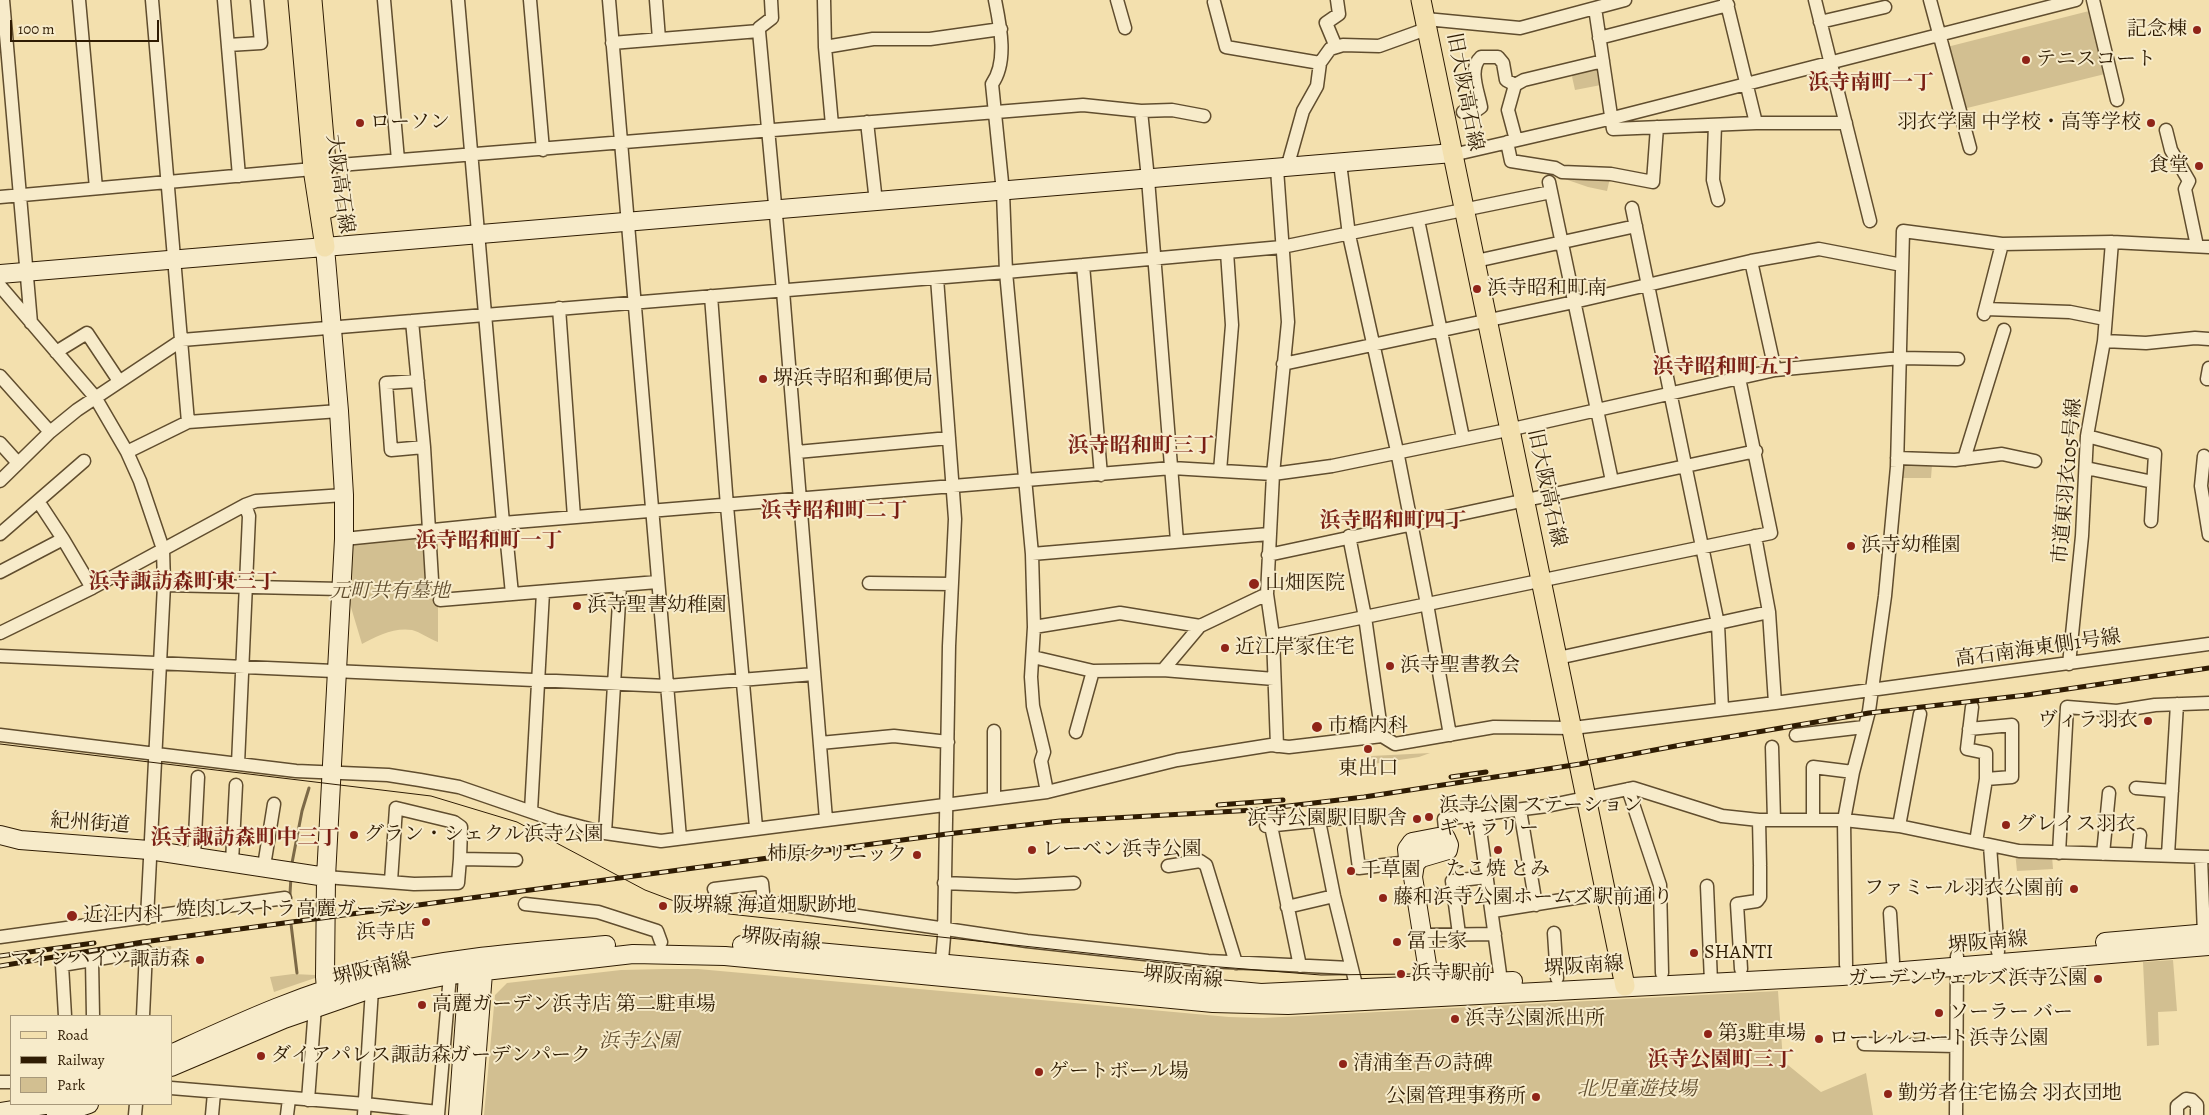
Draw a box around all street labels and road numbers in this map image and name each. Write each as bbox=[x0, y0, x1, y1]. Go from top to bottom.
street label: 旧大阪高石線 bbox=[1441, 31, 1487, 153]
street label: 大阪高石線 bbox=[320, 133, 358, 235]
street label: 市道東羽衣105号線 bbox=[2049, 397, 2087, 565]
street label: 旧大阪高石線 bbox=[1522, 427, 1570, 549]
street label: 高石南海東側1号線 bbox=[1954, 626, 2122, 672]
street label: 紀州街道 bbox=[49, 809, 131, 839]
street label: 堺阪南線 bbox=[740, 924, 822, 956]
street label: 堺阪南線 bbox=[1947, 928, 2029, 958]
street label: 堺阪南線 bbox=[330, 949, 414, 991]
street label: 堺阪南線 bbox=[1543, 952, 1625, 982]
street label: 堺阪南線 bbox=[1142, 963, 1224, 993]

